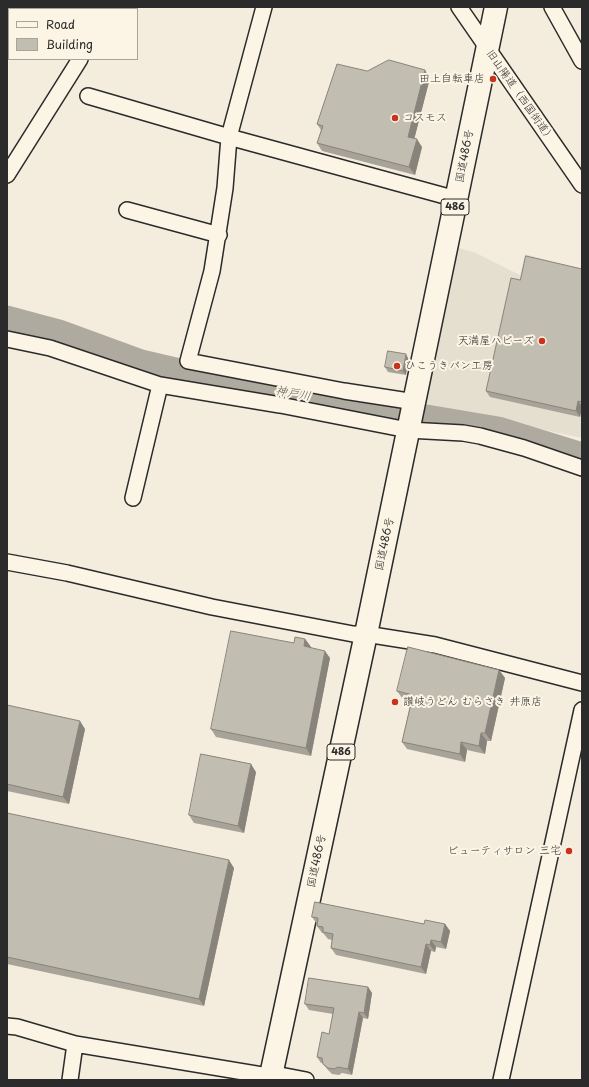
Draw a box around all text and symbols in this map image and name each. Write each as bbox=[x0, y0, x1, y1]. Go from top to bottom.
legend bbox=[8, 8, 138, 60]
text: Road bbox=[46, 15, 75, 33]
text: Building bbox=[46, 35, 93, 53]
street label: 旧山陽道（西国街道） bbox=[483, 47, 557, 145]
place label: 田上自転車店 bbox=[419, 72, 485, 86]
marker: 田上自転車店 bbox=[488, 74, 498, 84]
place label: コスモス bbox=[403, 111, 447, 125]
marker: コスモス bbox=[390, 113, 400, 123]
street label: 国道486号 bbox=[453, 128, 477, 184]
road number: 486 bbox=[441, 199, 469, 215]
place label: 天満屋ハピーズ bbox=[458, 334, 534, 348]
marker: 天満屋ハピーズ bbox=[537, 336, 547, 346]
place label: ひこうきパン工房 bbox=[405, 359, 493, 373]
marker: ひこうきパン工房 bbox=[392, 361, 402, 371]
water label: 神戸川 bbox=[274, 384, 312, 404]
street label: 国道486号 bbox=[373, 516, 397, 572]
place label: 讃岐うどん むらさき 井原店 bbox=[403, 695, 542, 709]
marker: 讃岐うどん むらさき 井原店 bbox=[390, 697, 400, 707]
road number: 486 bbox=[327, 744, 355, 760]
street label: 国道486号 bbox=[305, 833, 329, 889]
place label: ビューティサロン 三宅 bbox=[447, 844, 561, 858]
marker: ビューティサロン 三宅 bbox=[564, 846, 574, 856]

